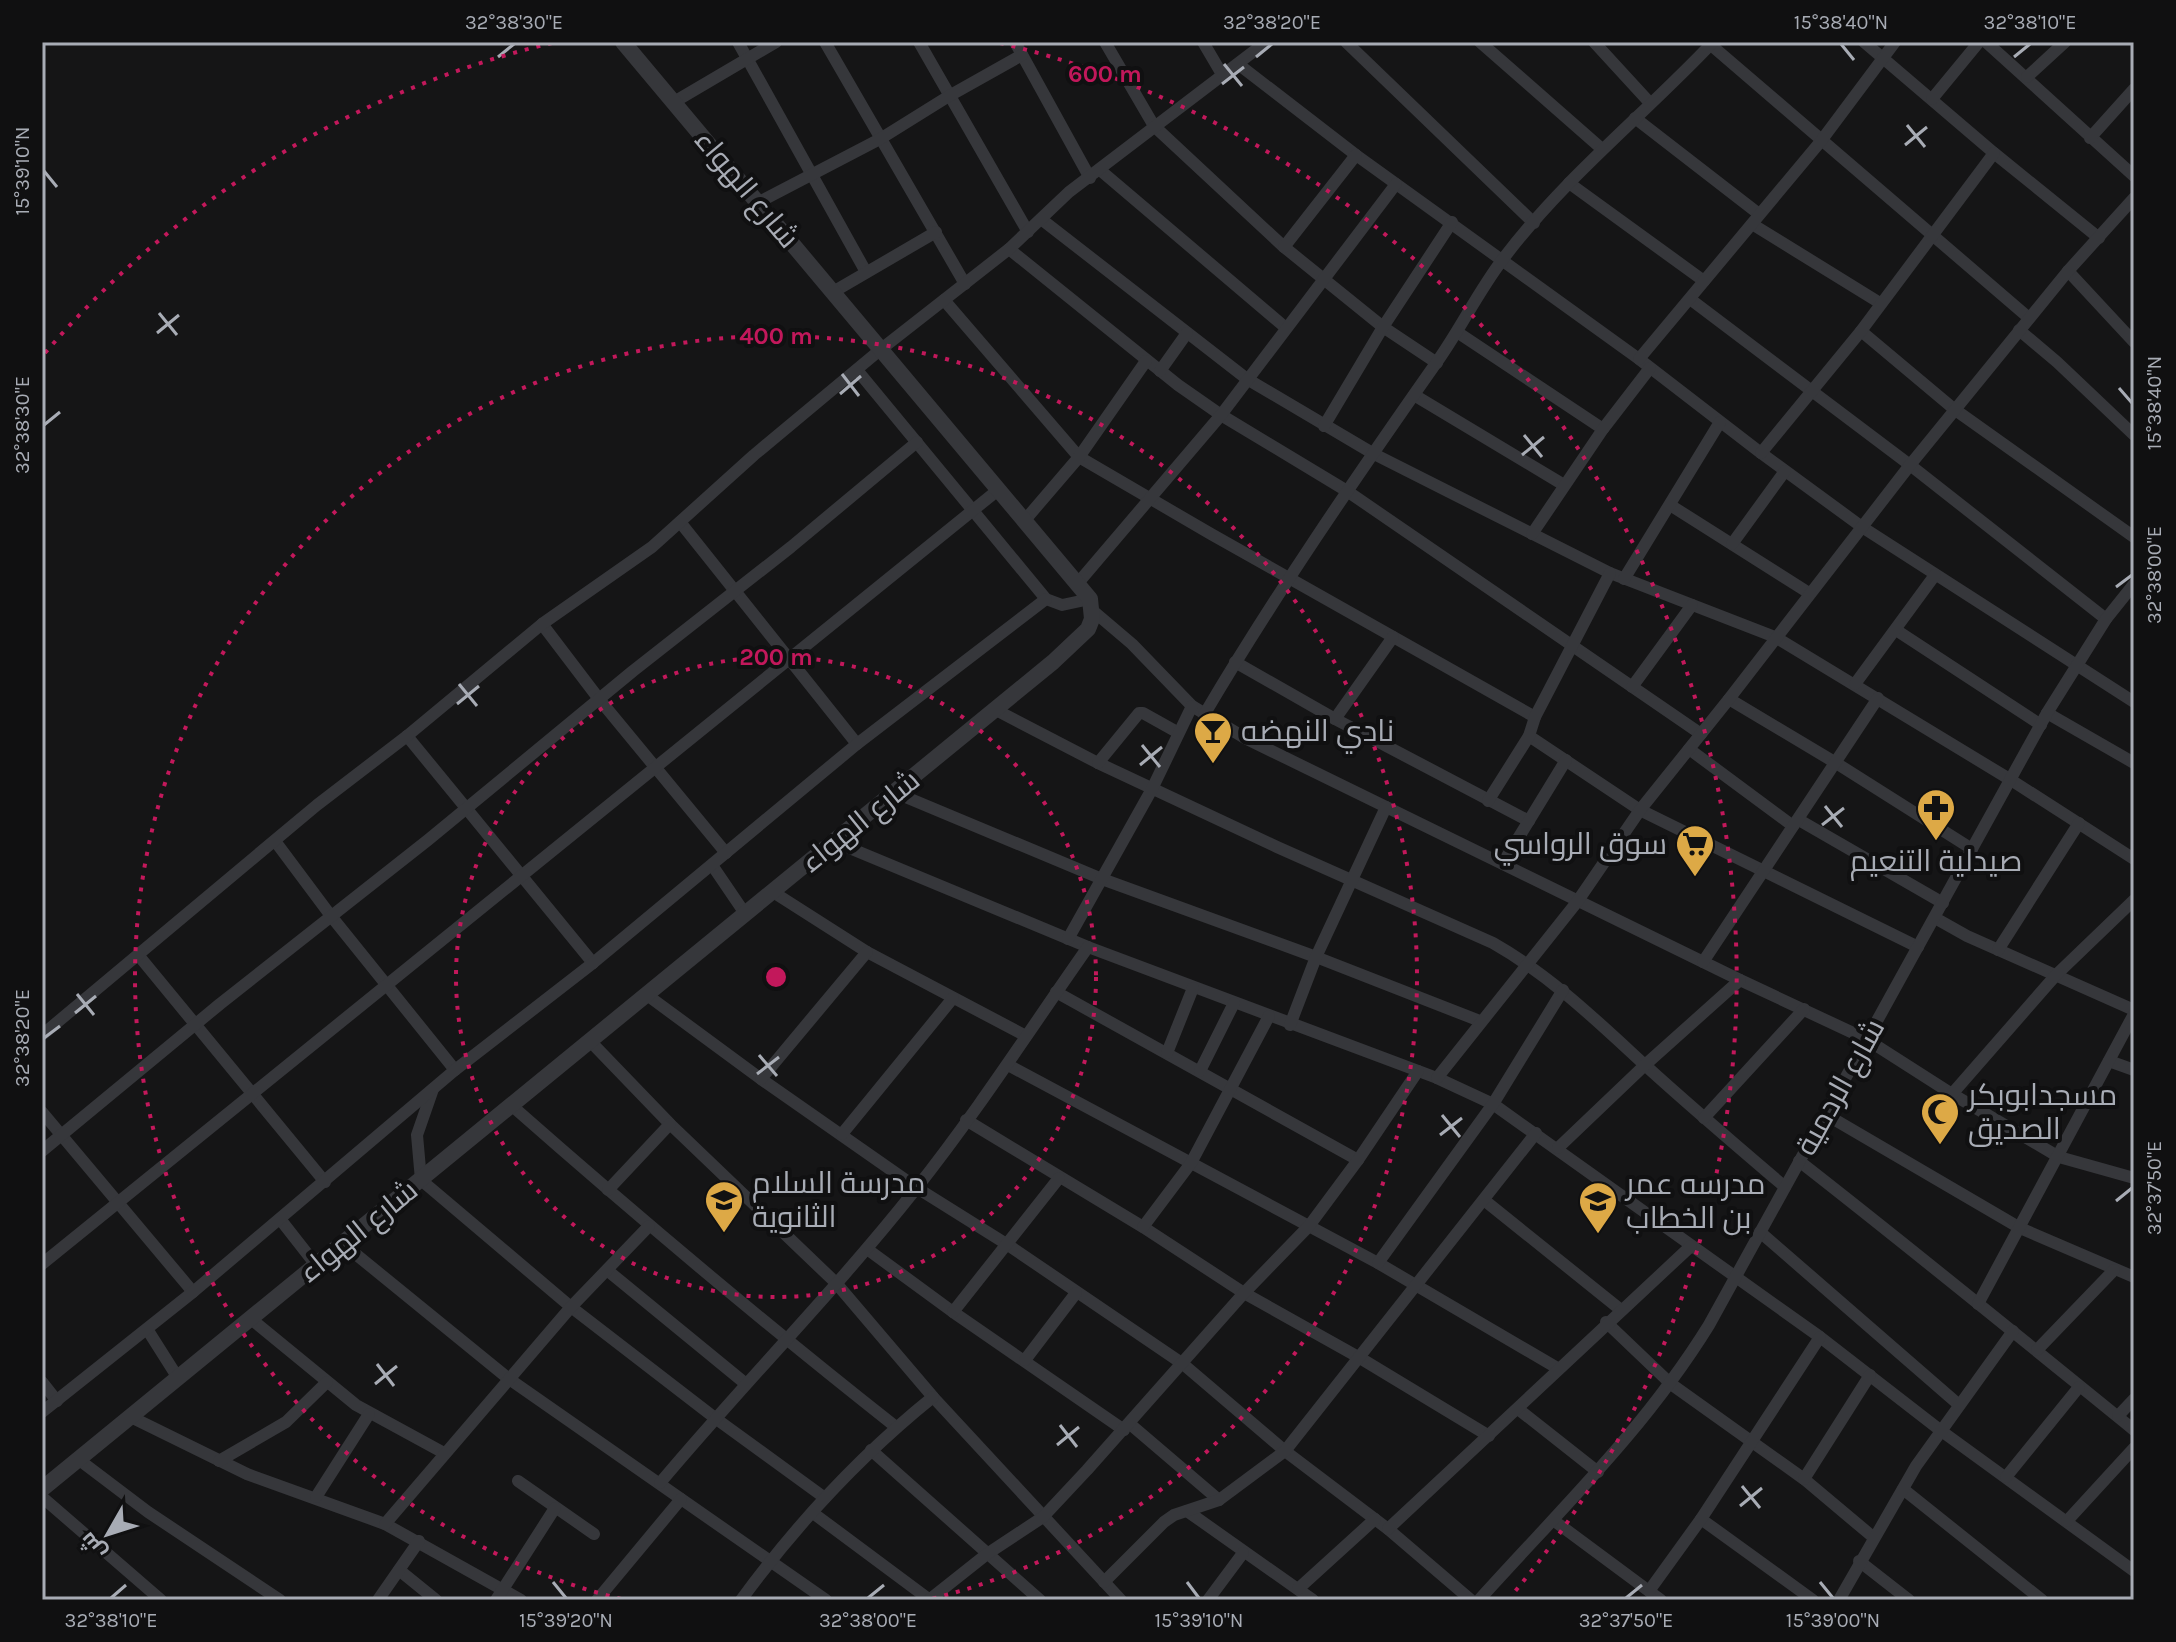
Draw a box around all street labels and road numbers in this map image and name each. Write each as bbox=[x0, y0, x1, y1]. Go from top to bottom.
street label: شارع الهواء bbox=[686, 123, 807, 257]
street label: شارع الهواء bbox=[793, 762, 928, 882]
street label: شارع الردمية bbox=[1788, 1012, 1894, 1162]
street label: شارع الهواء bbox=[291, 1172, 426, 1292]

